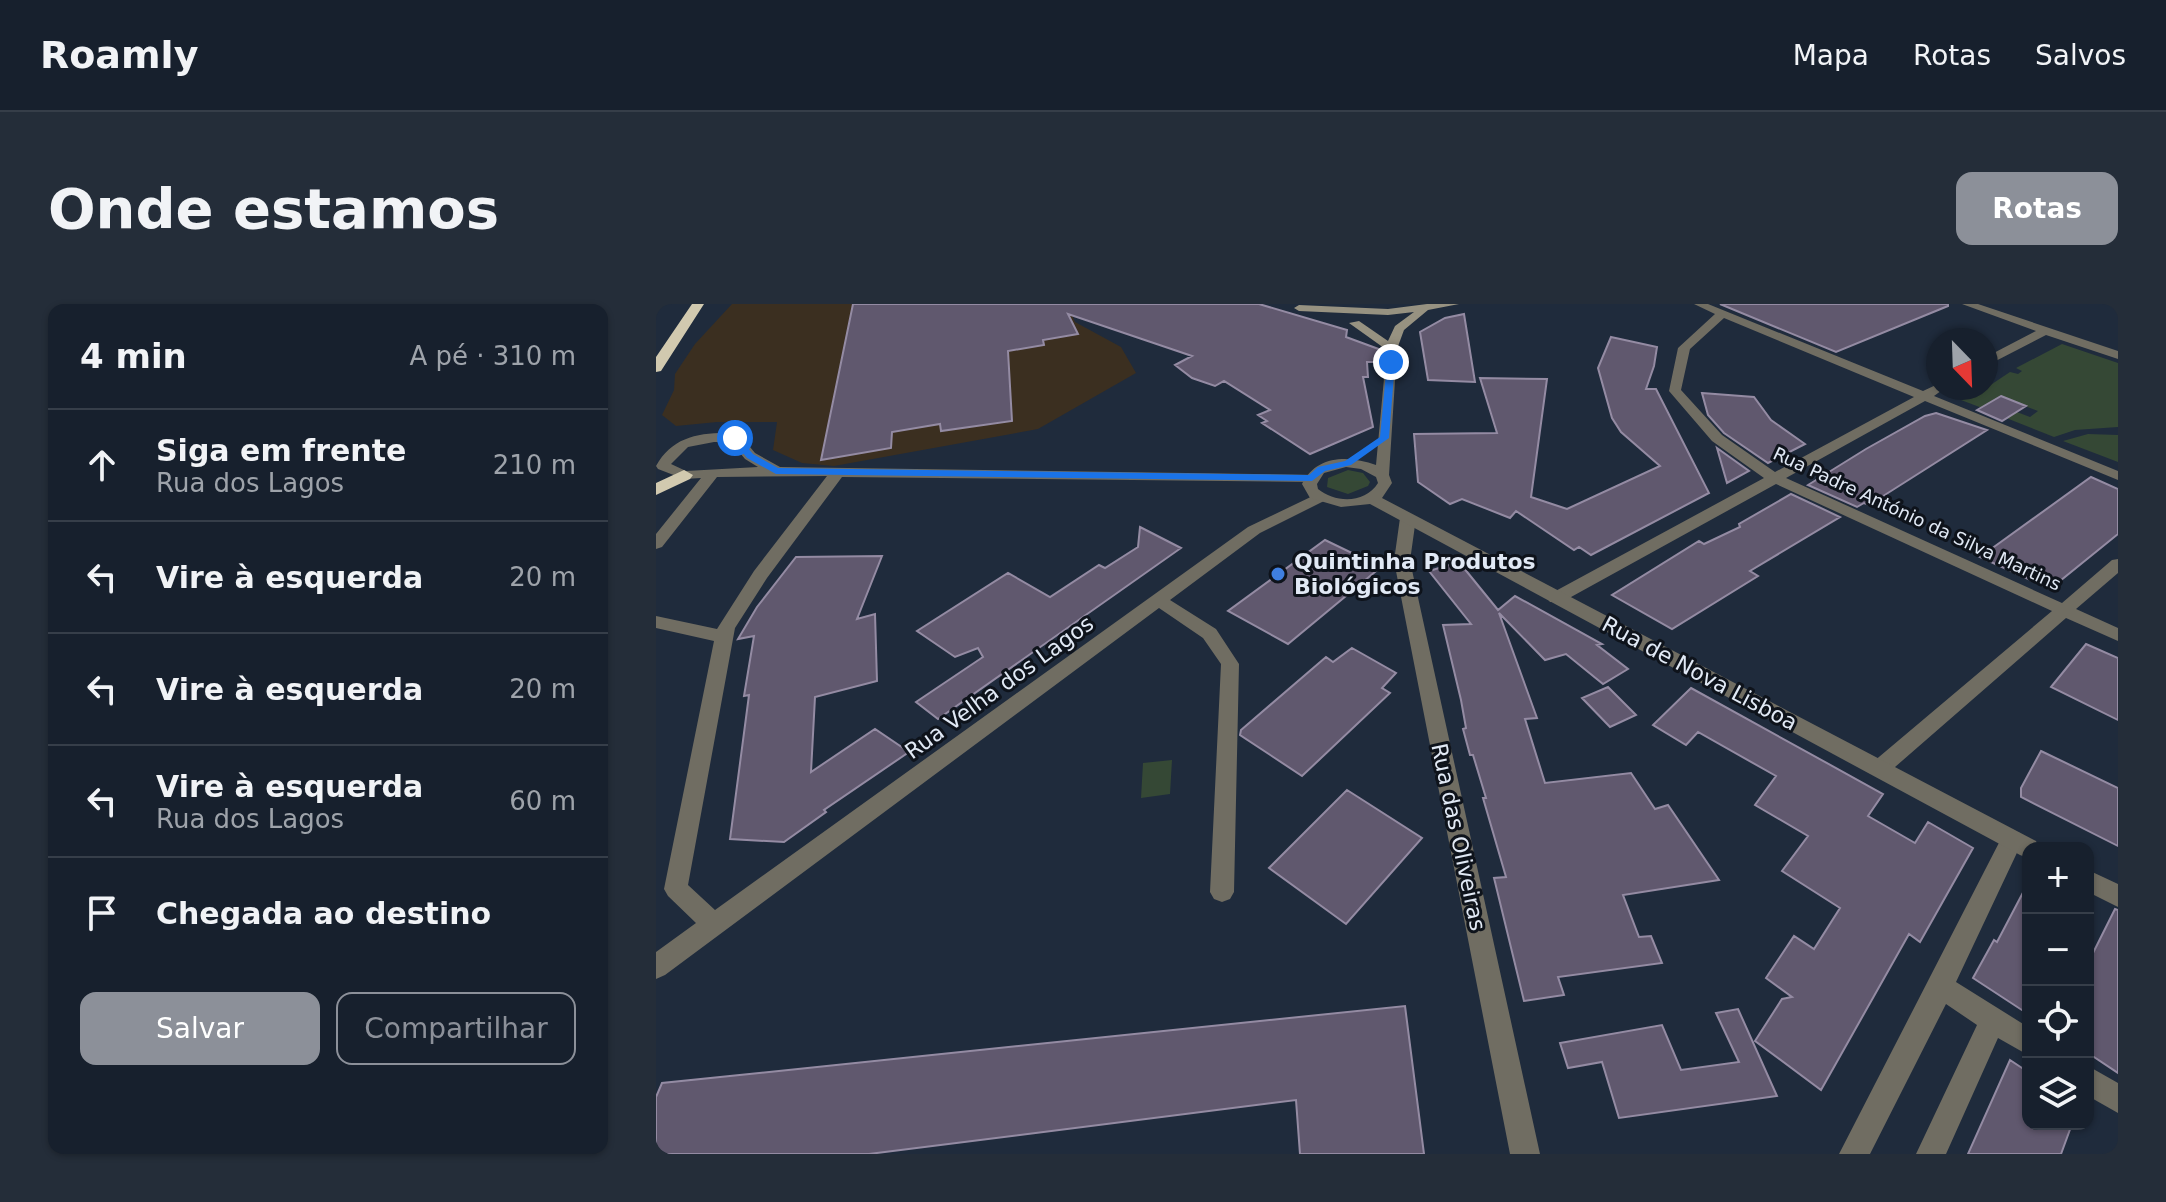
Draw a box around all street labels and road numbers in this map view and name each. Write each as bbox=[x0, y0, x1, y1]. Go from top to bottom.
street label: Rua Padre António da Silva Martins bbox=[1770, 442, 2064, 595]
street label: Rua Velha dos Lagos bbox=[900, 611, 1098, 764]
street label: Rua de Nova Lisboa bbox=[1598, 611, 1802, 736]
street label: Rua das Oliveiras bbox=[1426, 741, 1491, 933]

